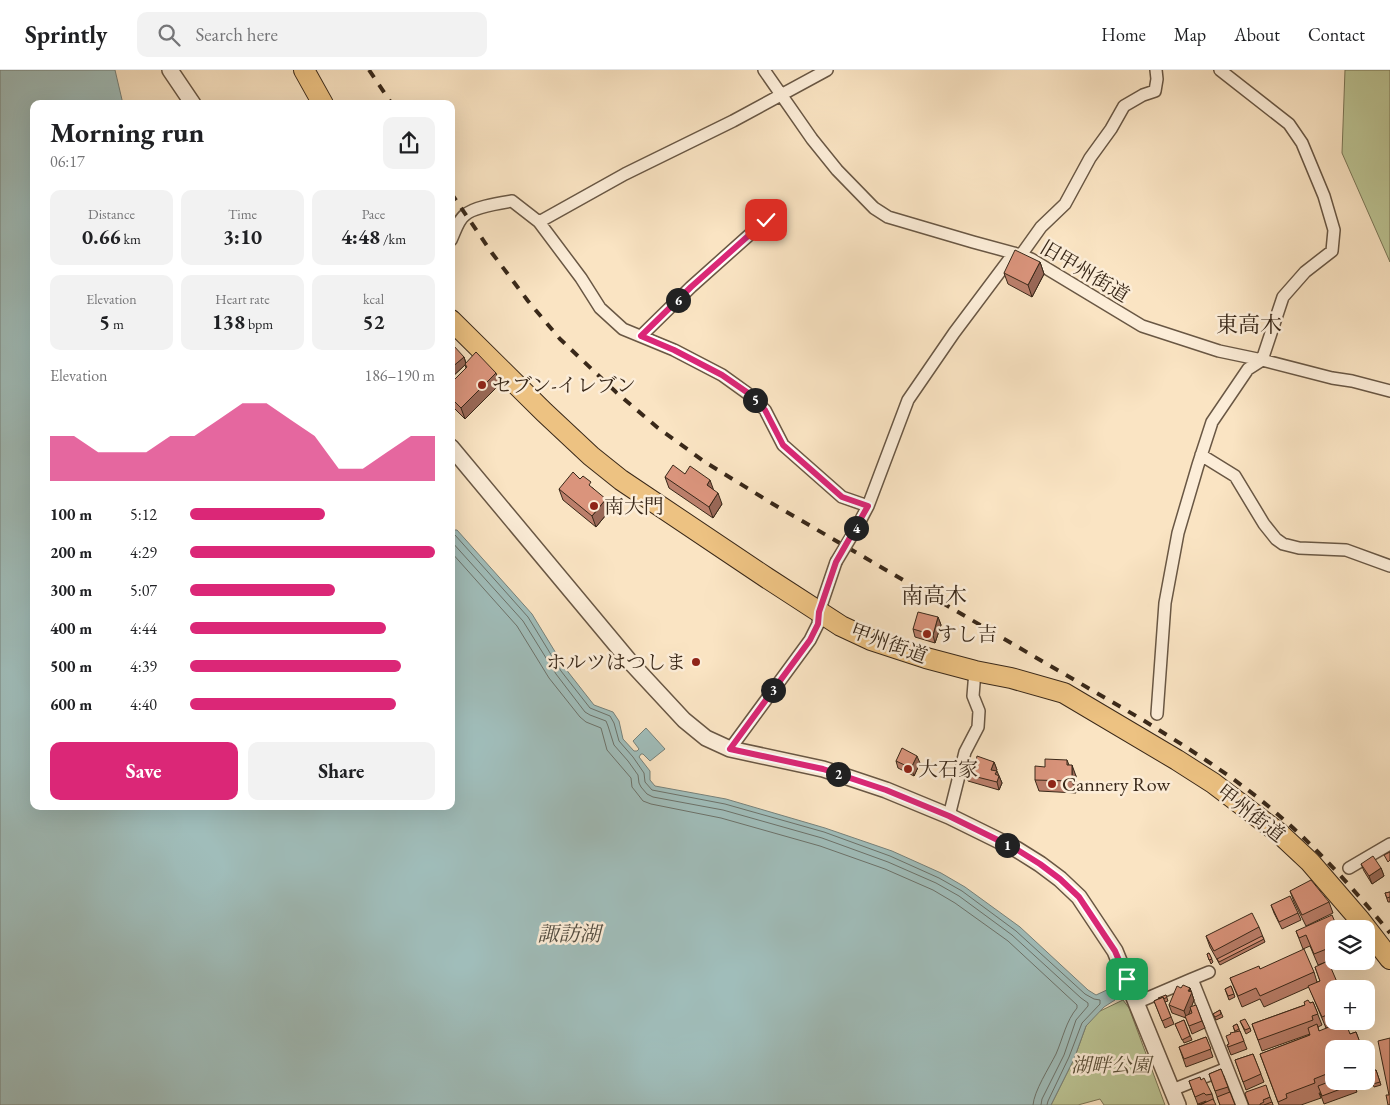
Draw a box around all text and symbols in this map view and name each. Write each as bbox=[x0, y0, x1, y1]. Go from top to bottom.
search box bbox=[137, 12, 487, 57]
text: Sprintly bbox=[25, 19, 107, 50]
icon: search bbox=[155, 21, 183, 49]
text: Search here bbox=[195, 22, 278, 47]
text: Home bbox=[1101, 23, 1146, 46]
text: Map bbox=[1174, 23, 1206, 46]
text: About bbox=[1234, 23, 1280, 46]
text: Contact bbox=[1308, 23, 1365, 46]
text: Morning run bbox=[50, 114, 204, 150]
button: share bbox=[383, 117, 435, 169]
text: 06:17 bbox=[50, 151, 85, 172]
pin bbox=[745, 199, 787, 241]
text: Distance bbox=[88, 205, 135, 223]
text: Time bbox=[228, 205, 257, 223]
text: Pace bbox=[362, 205, 385, 223]
icon: check bbox=[752, 206, 780, 234]
text: 0.66 bbox=[82, 223, 121, 250]
text: 3:10 bbox=[223, 223, 262, 250]
text: 4:48 bbox=[341, 223, 380, 250]
text: km bbox=[121, 230, 141, 248]
text: /km bbox=[380, 230, 406, 248]
street label: 旧甲州街道 bbox=[1035, 234, 1135, 308]
pin: 6 bbox=[666, 288, 690, 312]
text: Elevation bbox=[86, 290, 137, 308]
text: Heart rate bbox=[215, 290, 270, 308]
text: kcal bbox=[363, 290, 384, 308]
text: 6 bbox=[675, 291, 682, 309]
text: 5 bbox=[99, 308, 110, 335]
text: 138 bbox=[212, 308, 245, 335]
text: 52 bbox=[362, 308, 385, 335]
district label: 東高木 bbox=[1216, 310, 1282, 339]
text: m bbox=[110, 315, 124, 333]
text: bpm bbox=[245, 315, 273, 333]
text: Elevation bbox=[50, 365, 108, 386]
text: 186–190 m bbox=[364, 365, 435, 386]
place label: セブン-イレブン bbox=[492, 372, 636, 398]
marker: セブン-イレブン bbox=[476, 379, 488, 391]
pin: 5 bbox=[742, 388, 768, 412]
text: 5 bbox=[752, 391, 759, 409]
place label: 南大門 bbox=[604, 493, 664, 519]
marker: 南大門 bbox=[588, 500, 600, 512]
text: 100 m bbox=[50, 504, 92, 525]
text: 5:12 bbox=[130, 504, 157, 525]
pin: 4 bbox=[844, 516, 868, 540]
text: 4 bbox=[853, 519, 860, 537]
text: 200 m bbox=[50, 542, 92, 563]
text: 4:29 bbox=[130, 542, 157, 563]
text: 300 m bbox=[50, 580, 92, 601]
text: 5:07 bbox=[130, 580, 157, 601]
district label: 南高木 bbox=[901, 581, 967, 610]
street label: 甲州街道 bbox=[847, 617, 931, 669]
text: 400 m bbox=[50, 618, 92, 639]
text: 4:44 bbox=[130, 618, 157, 639]
place label: すし吉 bbox=[937, 621, 997, 647]
marker: すし吉 bbox=[921, 628, 933, 640]
place label: ホルツはつしま bbox=[546, 649, 686, 675]
text: 500 m bbox=[50, 656, 92, 677]
text: 4:39 bbox=[130, 656, 157, 677]
marker: ホルツはつしま bbox=[690, 656, 702, 668]
pin: 3 bbox=[760, 678, 786, 702]
text: 3 bbox=[770, 681, 777, 699]
text: 600 m bbox=[50, 694, 92, 715]
text: 4:40 bbox=[130, 694, 157, 715]
button: Save bbox=[50, 742, 238, 800]
button: Share bbox=[248, 742, 435, 800]
place label: 大石家 bbox=[918, 756, 978, 782]
pin: 2 bbox=[826, 762, 850, 786]
marker: 大石家 bbox=[902, 763, 914, 775]
text: 2 bbox=[835, 765, 842, 783]
place label: Cannery Row bbox=[1062, 771, 1170, 797]
marker: Cannery Row bbox=[1046, 778, 1058, 790]
street label: 甲州街道 bbox=[1211, 778, 1291, 848]
pin: 1 bbox=[994, 832, 1020, 858]
text: 1 bbox=[1004, 836, 1011, 854]
water label: 諏訪湖 bbox=[538, 920, 604, 947]
map controls bbox=[1325, 920, 1375, 1090]
button: layers bbox=[1325, 920, 1375, 970]
pin bbox=[1106, 958, 1148, 1000]
icon: arrive bbox=[1113, 965, 1141, 993]
button: + bbox=[1325, 980, 1375, 1030]
button: − bbox=[1325, 1040, 1375, 1090]
park label: 湖畔公園 bbox=[1071, 1052, 1154, 1078]

